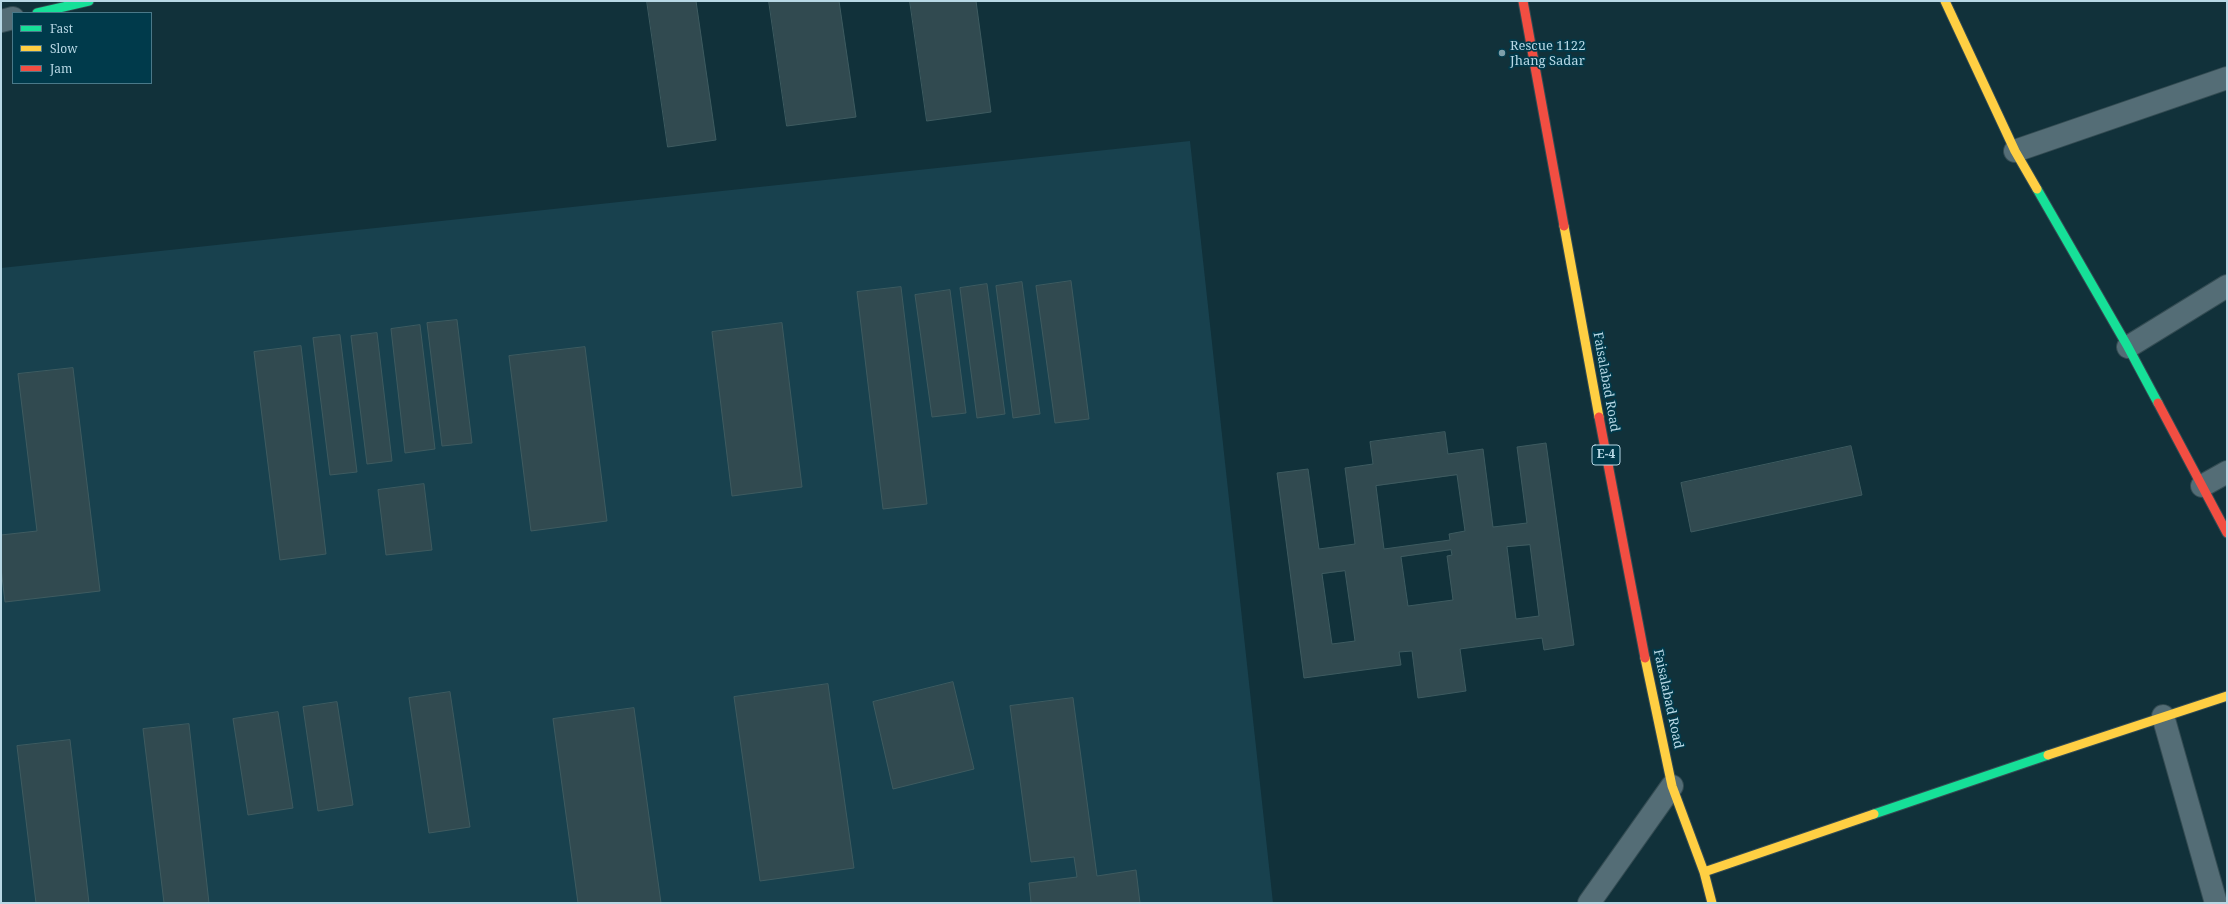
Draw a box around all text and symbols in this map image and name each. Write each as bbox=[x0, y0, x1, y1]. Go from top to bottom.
legend bbox=[12, 12, 152, 84]
text: Fast bbox=[50, 20, 73, 37]
place label: Rescue 1122 Jhang Sadar bbox=[1510, 38, 1585, 69]
text: Slow bbox=[50, 40, 78, 57]
marker: Rescue 1122 Jhang Sadar bbox=[1497, 48, 1507, 58]
text: Jam bbox=[50, 60, 72, 77]
street label: Faisalabad Road bbox=[1590, 331, 1622, 433]
road number: E-4 bbox=[1592, 445, 1620, 465]
street label: Faisalabad Road bbox=[1650, 648, 1686, 750]

